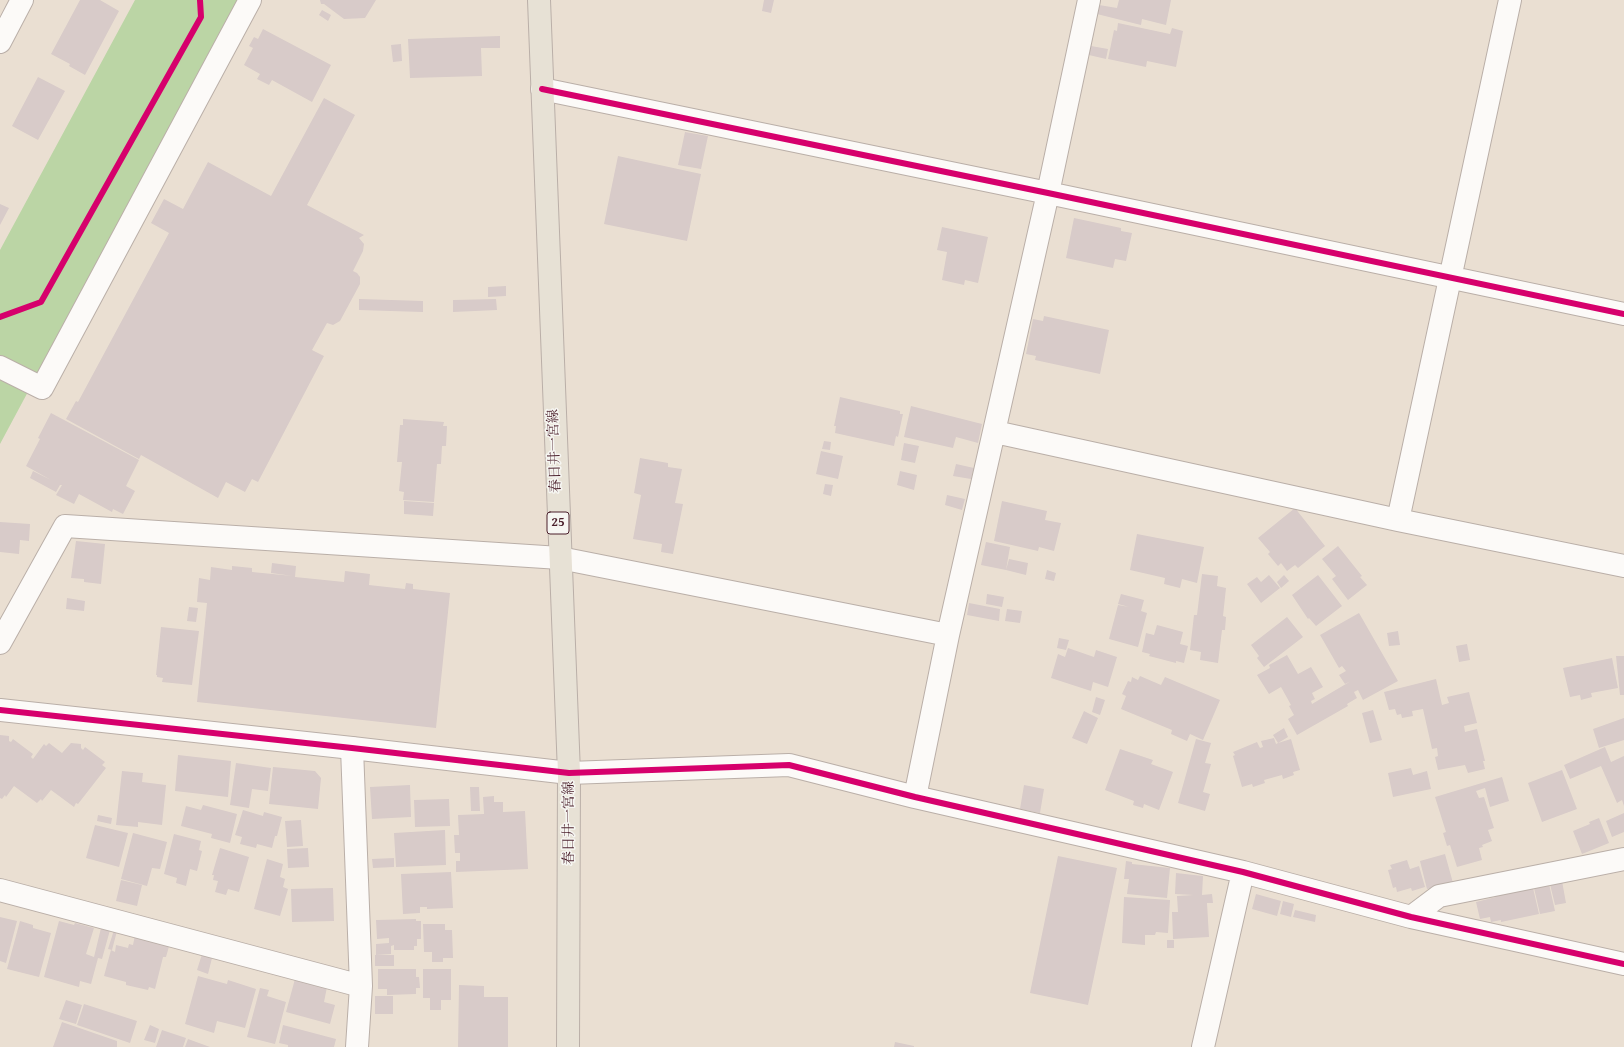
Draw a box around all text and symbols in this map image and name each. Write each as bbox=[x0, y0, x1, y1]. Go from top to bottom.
street label: 春日井一宮線 bbox=[545, 409, 565, 493]
road number: 25 bbox=[547, 512, 569, 534]
street label: 春日井一宮線 bbox=[561, 781, 577, 865]

